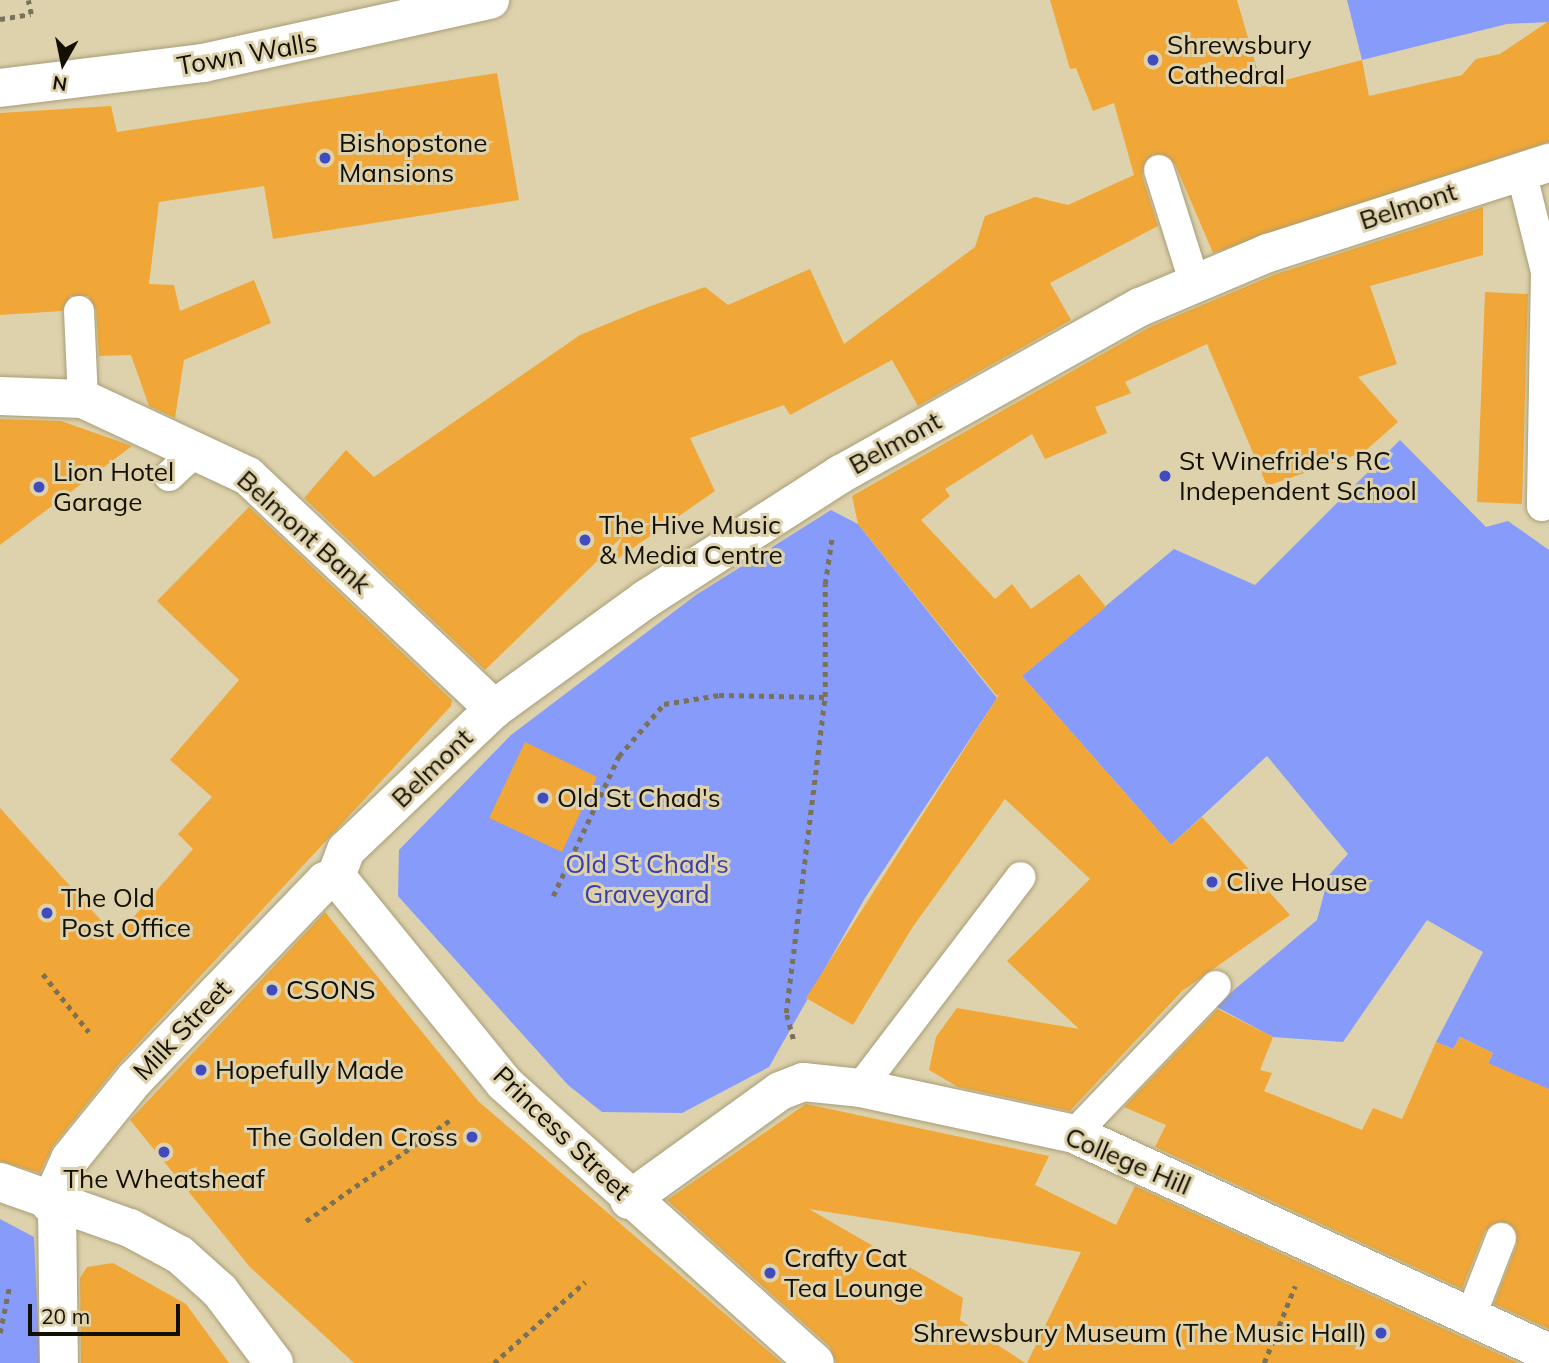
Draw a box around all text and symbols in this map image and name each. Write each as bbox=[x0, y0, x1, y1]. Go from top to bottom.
street label: Town Walls bbox=[175, 26, 319, 82]
north arrow bbox=[28, 28, 98, 98]
place label: Shrewsbury Cathedral bbox=[1167, 29, 1312, 90]
marker: Shrewsbury Cathedral bbox=[1145, 52, 1161, 68]
text: N bbox=[51, 71, 69, 97]
place label: Bishopstone Mansions bbox=[339, 127, 487, 188]
marker: Bishopstone Mansions bbox=[317, 150, 333, 166]
street label: Belmont bbox=[1356, 176, 1460, 236]
street label: Belmont bbox=[844, 405, 946, 481]
place label: St Winefride's RC Independent School bbox=[1179, 445, 1417, 506]
place label: Lion Hotel Garage bbox=[53, 456, 174, 518]
street label: Belmont Bank bbox=[231, 464, 377, 600]
marker: St Winefride's RC Independent School bbox=[1157, 468, 1173, 484]
marker: Lion Hotel Garage bbox=[31, 479, 47, 495]
place label: The Hive Music & Media Centre bbox=[599, 509, 783, 570]
marker: The Hive Music & Media Centre bbox=[577, 532, 593, 548]
street label: Belmont bbox=[385, 722, 479, 814]
place label: Old St Chad's bbox=[557, 782, 721, 814]
marker: Old St Chad's bbox=[535, 790, 551, 806]
park label: Old St Chad's Graveyard bbox=[565, 848, 729, 910]
place label: Clive House bbox=[1226, 866, 1368, 898]
marker: Clive House bbox=[1204, 874, 1220, 890]
place label: The Old Post Office bbox=[61, 882, 191, 944]
marker: The Old Post Office bbox=[39, 905, 55, 921]
street label: Milk Street bbox=[127, 974, 237, 1086]
place label: CSONS bbox=[286, 974, 375, 1006]
marker: CSONS bbox=[264, 982, 280, 998]
place label: Hopefully Made bbox=[215, 1054, 404, 1086]
street label: Princess Street bbox=[487, 1060, 637, 1206]
marker: Hopefully Made bbox=[193, 1062, 209, 1078]
place label: The Golden Cross bbox=[247, 1121, 458, 1153]
street label: College Hill bbox=[1061, 1121, 1195, 1201]
marker: The Golden Cross bbox=[464, 1129, 480, 1145]
marker: The Wheatsheaf bbox=[156, 1144, 172, 1160]
place label: The Wheatsheaf bbox=[63, 1163, 265, 1195]
place label: Crafty Cat Tea Lounge bbox=[784, 1242, 923, 1304]
marker: Crafty Cat Tea Lounge bbox=[762, 1265, 778, 1281]
scale bar bbox=[32, 1290, 184, 1334]
text: 20 m bbox=[41, 1303, 90, 1329]
place label: Shrewsbury Museum (The Music Hall) bbox=[913, 1317, 1367, 1349]
marker: Shrewsbury Museum (The Music Hall) bbox=[1373, 1325, 1389, 1341]

